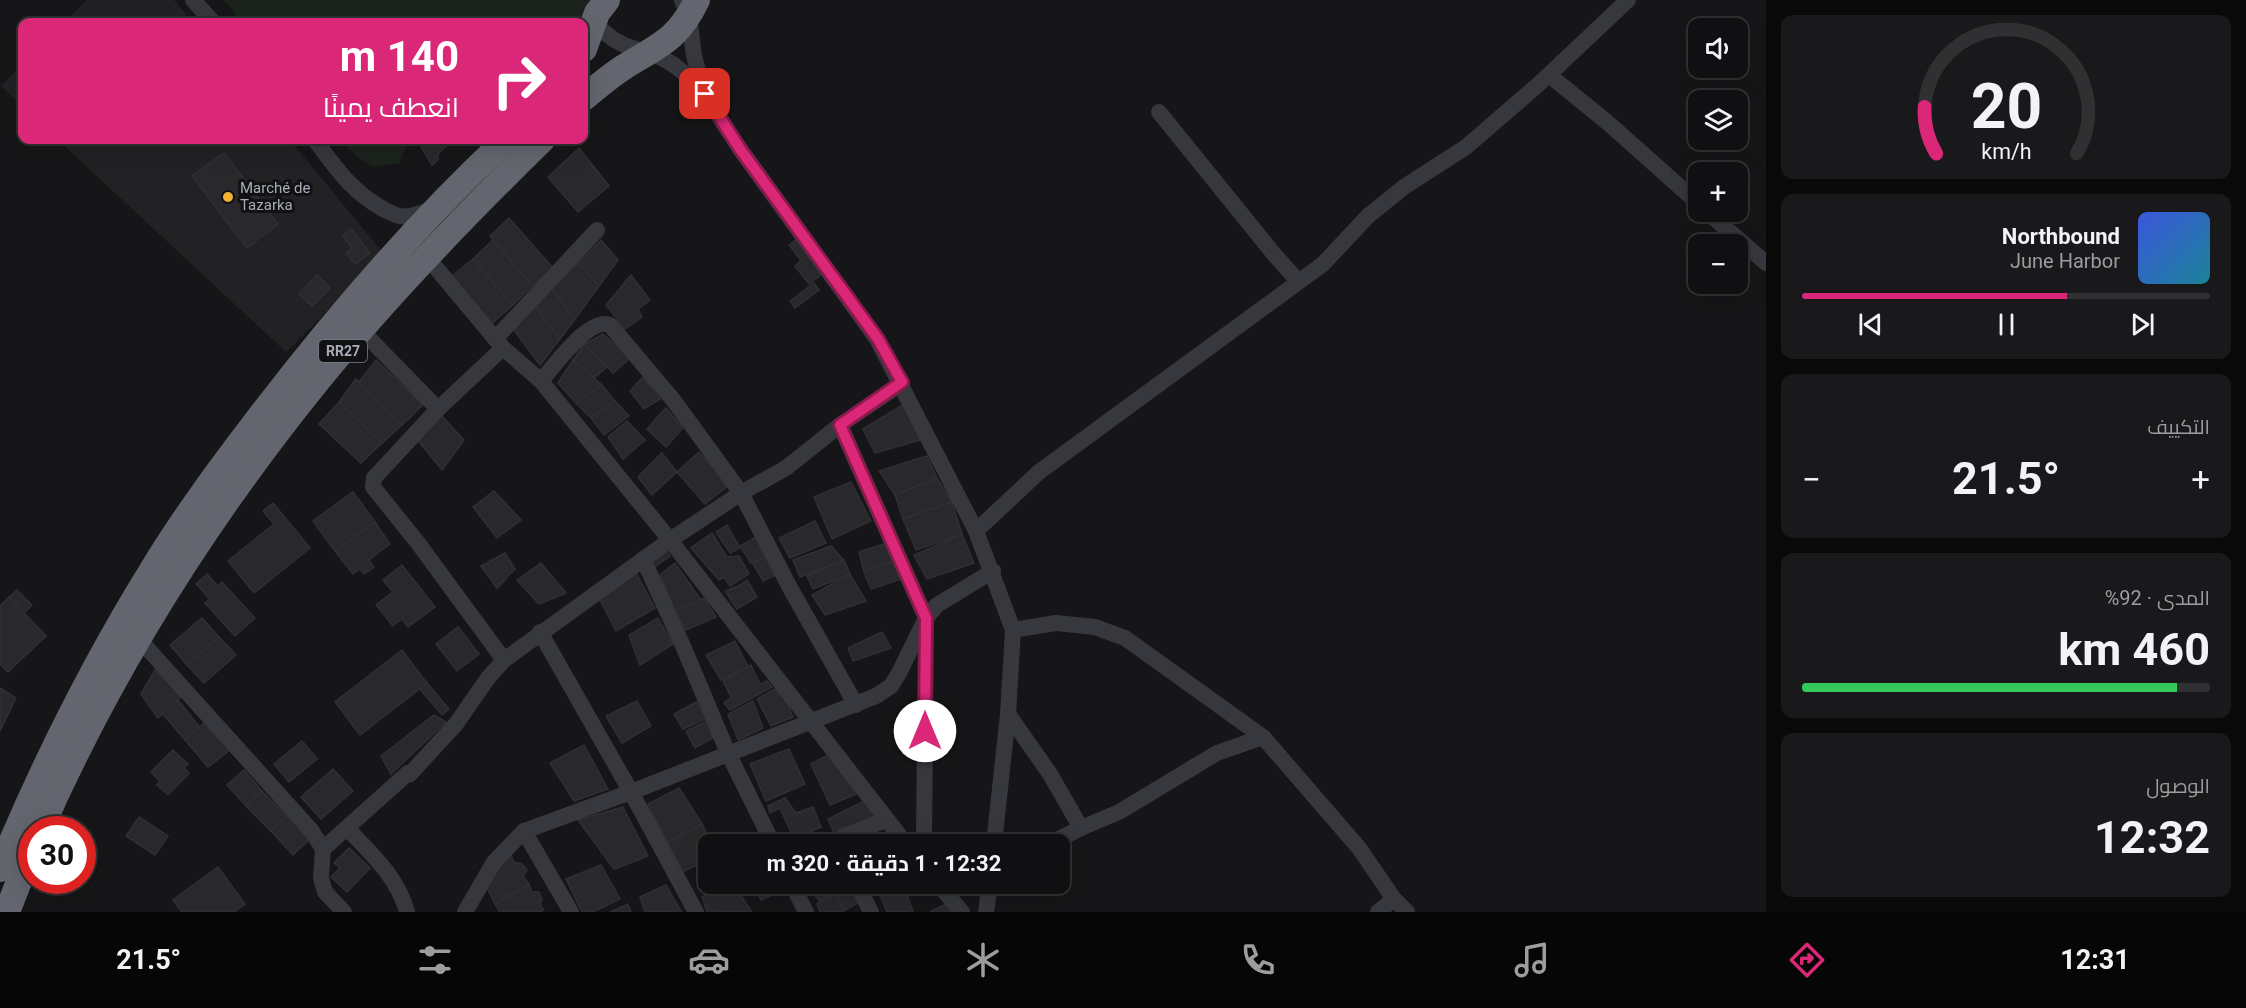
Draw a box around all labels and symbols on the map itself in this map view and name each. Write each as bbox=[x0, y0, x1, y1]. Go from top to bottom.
pin bbox=[679, 68, 730, 119]
place label: Marché de Tazarka bbox=[240, 179, 310, 214]
marker: Marché de Tazarka bbox=[221, 190, 235, 204]
road number: RR27 bbox=[319, 340, 367, 362]
position arrow bbox=[893, 699, 957, 763]
speed limit sign: 30 bbox=[18, 816, 96, 894]

